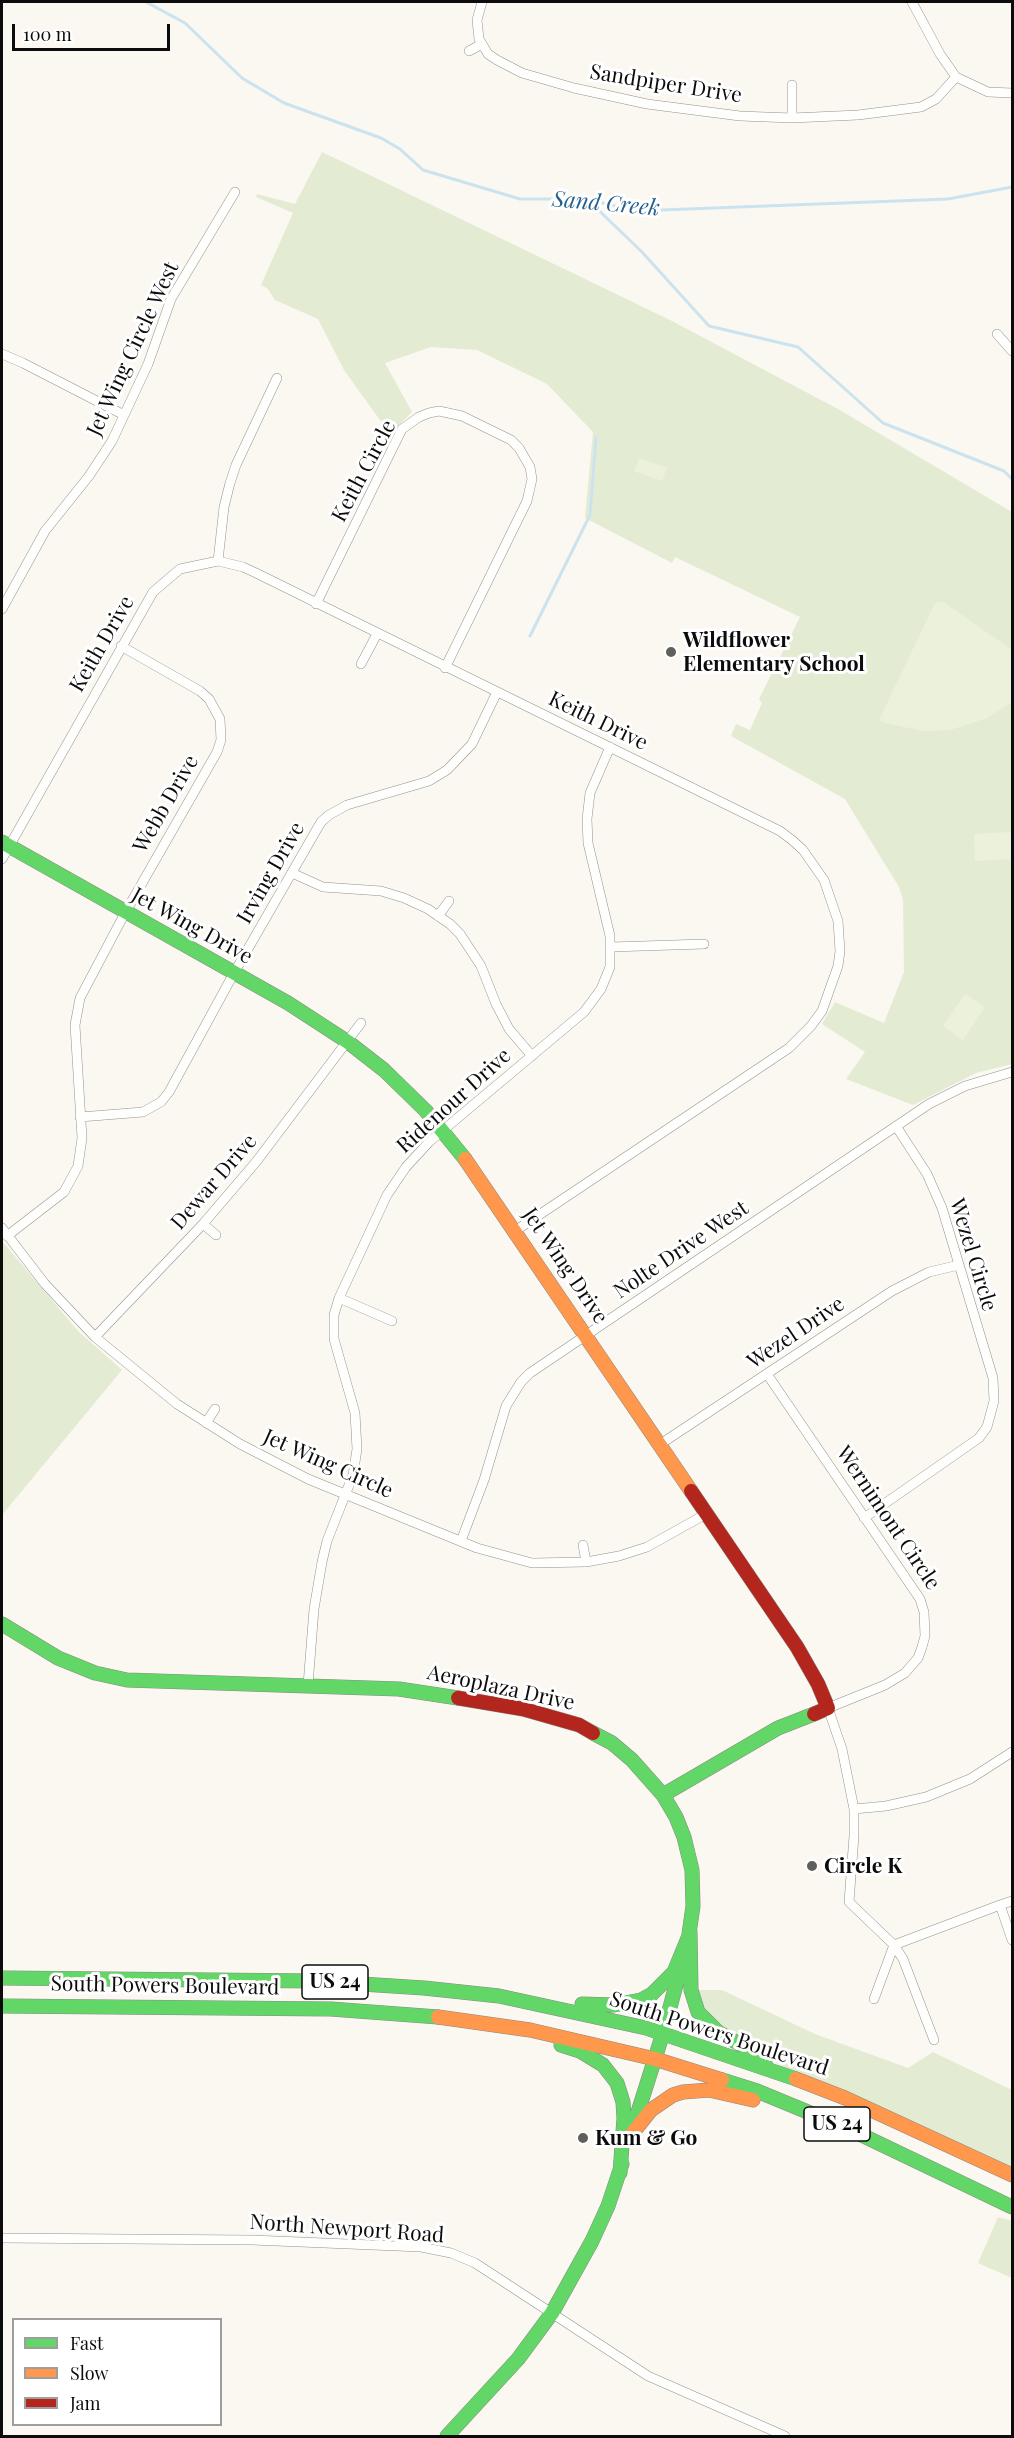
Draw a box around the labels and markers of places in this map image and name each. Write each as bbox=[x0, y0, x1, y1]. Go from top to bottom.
place label: Wildflower Elementary School bbox=[683, 627, 865, 677]
marker: Wildflower Elementary School bbox=[664, 645, 678, 659]
place label: Circle K bbox=[824, 1853, 902, 1879]
marker: Circle K bbox=[805, 1859, 819, 1873]
place label: Kum & Go bbox=[595, 2125, 697, 2151]
marker: Kum & Go bbox=[576, 2131, 590, 2145]

